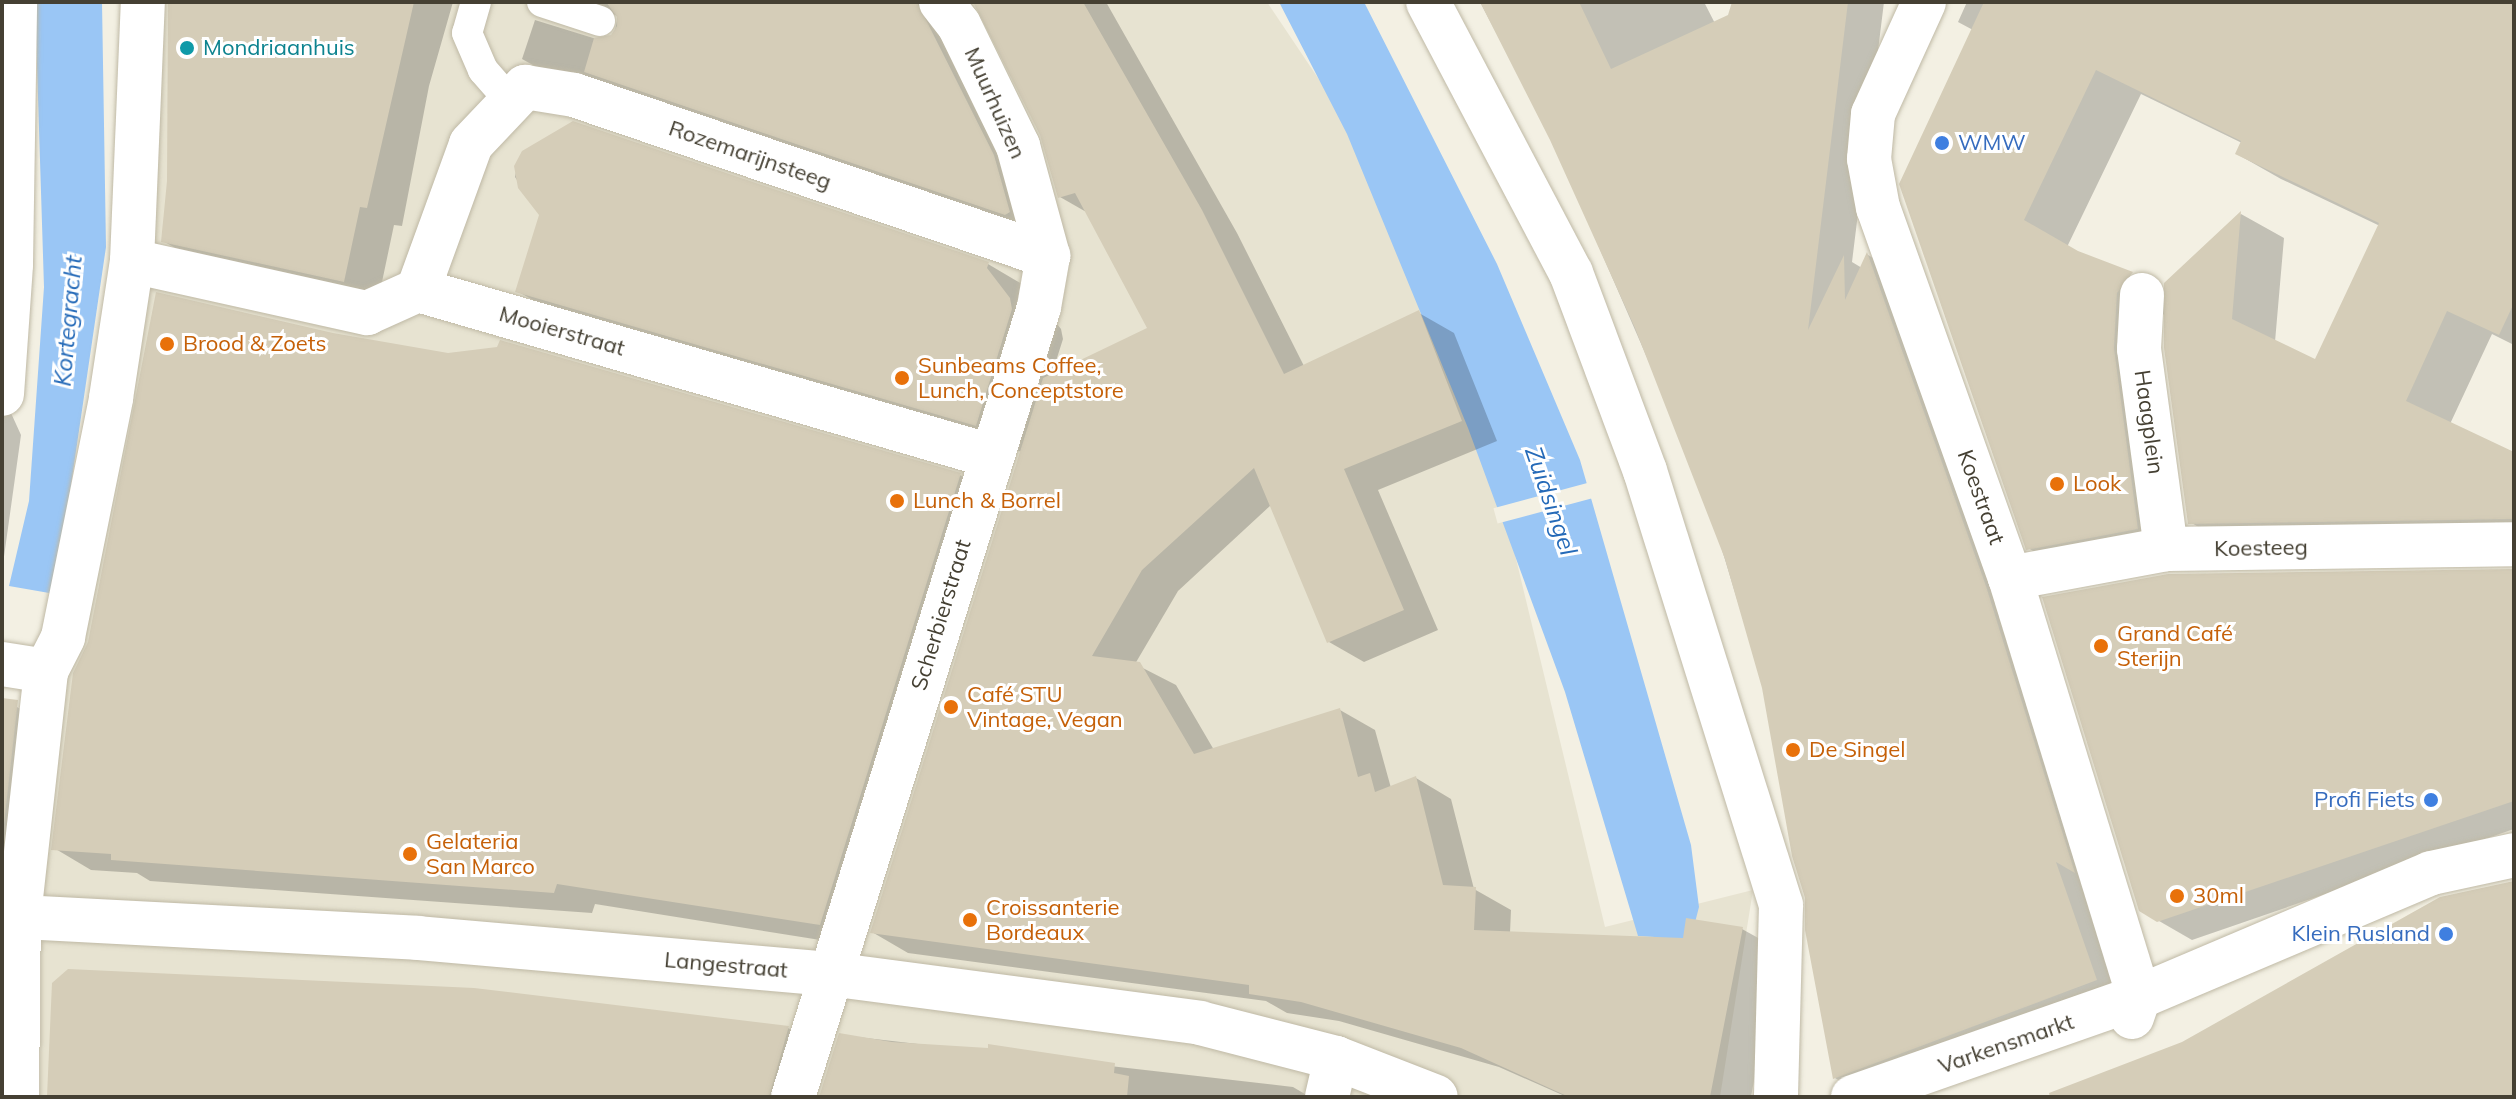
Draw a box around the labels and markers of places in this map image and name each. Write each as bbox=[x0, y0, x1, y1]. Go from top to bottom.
place label: Mondriaanhuis bbox=[203, 35, 355, 61]
marker: Mondriaanhuis bbox=[178, 39, 196, 57]
place label: WMW bbox=[1958, 130, 2026, 156]
marker: WMW bbox=[1933, 134, 1951, 152]
place label: Brood & Zoets bbox=[183, 331, 326, 357]
marker: Brood & Zoets bbox=[158, 335, 176, 353]
place label: Sunbeams Coffee, Lunch, Conceptstore bbox=[918, 352, 1124, 404]
marker: Sunbeams Coffee, Lunch, Conceptstore bbox=[893, 369, 911, 387]
place label: Look bbox=[2073, 471, 2121, 497]
marker: Look bbox=[2048, 475, 2066, 493]
place label: Lunch & Borrel bbox=[913, 488, 1061, 514]
marker: Lunch & Borrel bbox=[888, 492, 906, 510]
place label: Grand Café Sterijn bbox=[2117, 620, 2233, 672]
marker: Grand Café Sterijn bbox=[2092, 637, 2110, 655]
place label: Café STU Vintage, Vegan bbox=[967, 681, 1123, 732]
marker: Café STU Vintage, Vegan bbox=[942, 698, 960, 716]
place label: De Singel bbox=[1809, 737, 1905, 763]
marker: De Singel bbox=[1784, 741, 1802, 759]
place label: Profi Fiets bbox=[2314, 787, 2415, 813]
marker: Profi Fiets bbox=[2422, 791, 2440, 809]
place label: Gelateria San Marco bbox=[426, 828, 535, 880]
marker: Gelateria San Marco bbox=[401, 845, 419, 863]
place label: 30ml bbox=[2193, 883, 2244, 909]
marker: 30ml bbox=[2168, 887, 2186, 905]
place label: Croissanterie Bordeaux bbox=[986, 894, 1119, 946]
marker: Croissanterie Bordeaux bbox=[961, 911, 979, 929]
place label: Klein Rusland bbox=[2292, 921, 2430, 947]
marker: Klein Rusland bbox=[2437, 925, 2455, 943]

